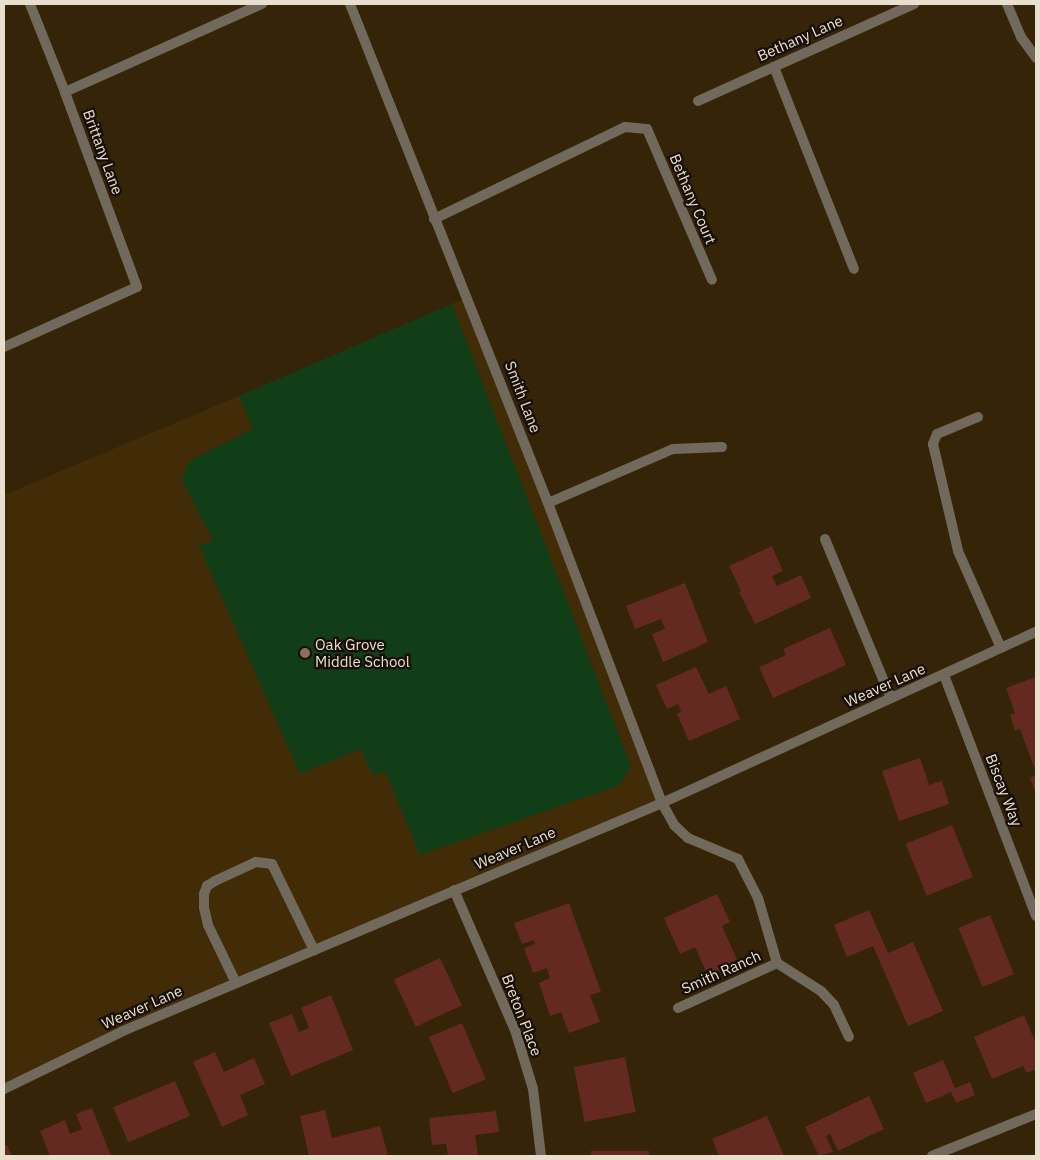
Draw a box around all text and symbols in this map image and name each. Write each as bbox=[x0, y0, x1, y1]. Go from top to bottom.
street label: Bethany Lane bbox=[755, 11, 845, 65]
street label: Brittany Lane bbox=[79, 107, 127, 197]
street label: Bethany Court bbox=[666, 151, 720, 247]
street label: Smith Lane bbox=[501, 359, 545, 435]
place label: Oak Grove Middle School bbox=[315, 635, 410, 670]
marker: Oak Grove Middle School bbox=[299, 647, 311, 659]
street label: Weaver Lane bbox=[842, 659, 928, 711]
street label: Biscay Way bbox=[982, 751, 1026, 829]
street label: Weaver Lane bbox=[472, 823, 558, 873]
street label: Smith Ranch bbox=[679, 947, 763, 997]
street label: Breton Place bbox=[498, 972, 546, 1058]
street label: Weaver Lane bbox=[99, 981, 185, 1033]

